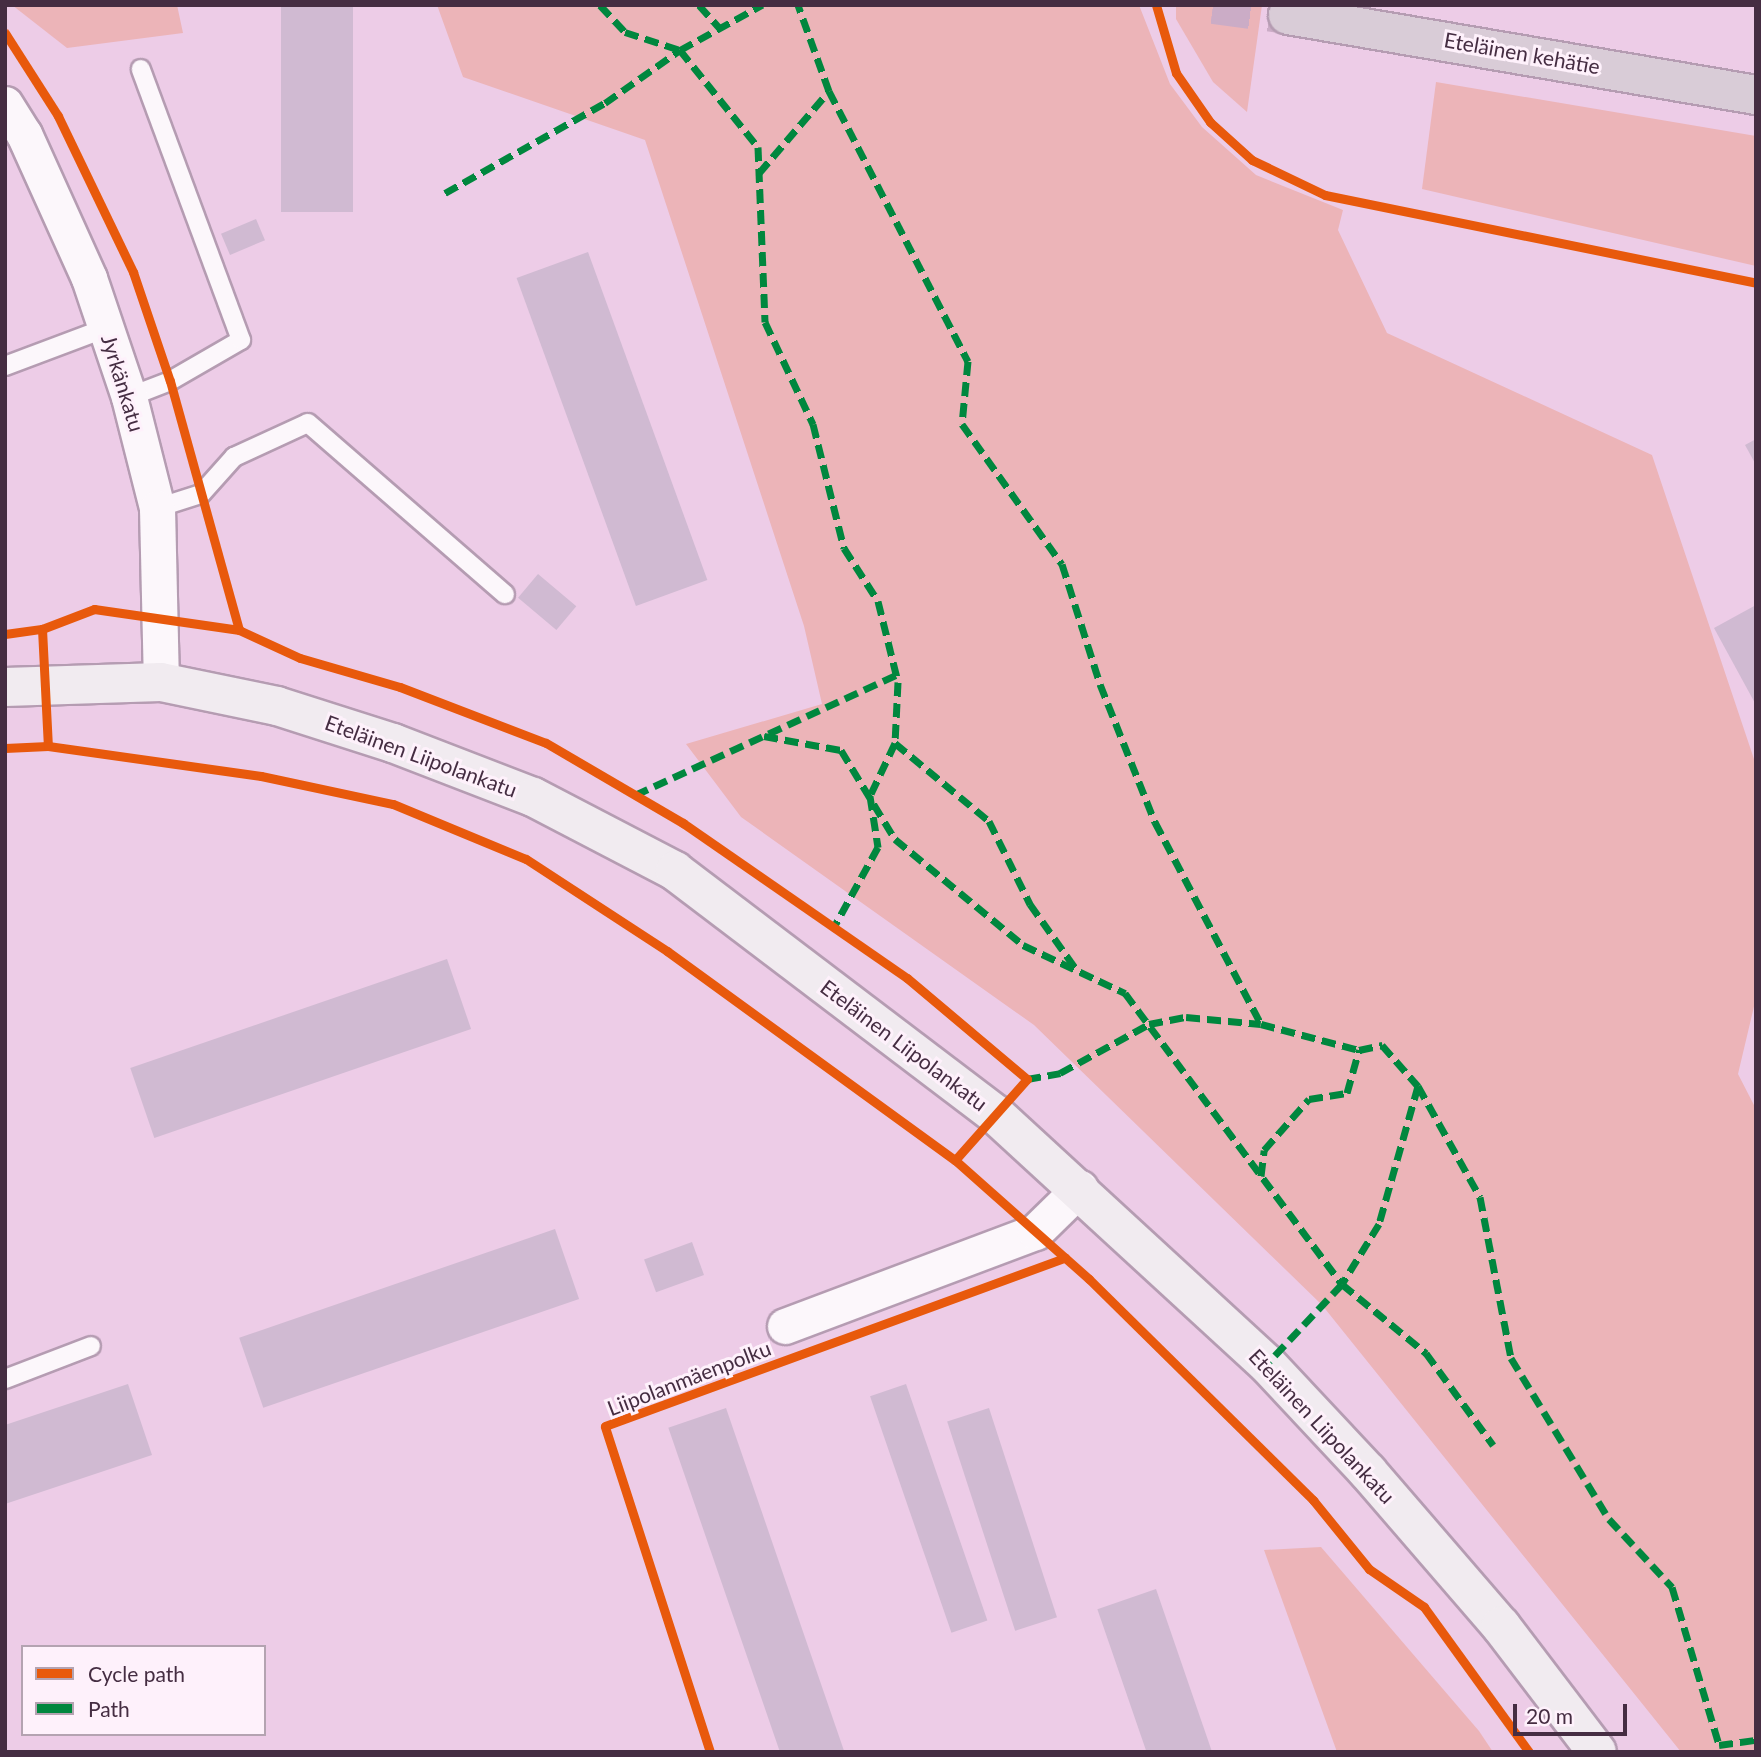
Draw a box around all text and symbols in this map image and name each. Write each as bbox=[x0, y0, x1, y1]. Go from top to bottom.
street label: Eteläinen kehätie bbox=[1442, 27, 1602, 79]
street label: Jyrkänkatu bbox=[96, 331, 150, 435]
street label: Eteläinen Liipolankatu bbox=[322, 710, 520, 802]
street label: Eteläinen Liipolankatu bbox=[816, 974, 992, 1116]
street label: Liipolanmäenpolku bbox=[604, 1335, 774, 1421]
street label: Eteläinen Liipolankatu bbox=[1244, 1343, 1400, 1509]
legend bbox=[21, 1645, 266, 1736]
text: Cycle path bbox=[88, 1661, 185, 1686]
scale bar bbox=[1516, 1690, 1630, 1734]
text: Path bbox=[88, 1696, 130, 1721]
text: 20 m bbox=[1526, 1703, 1573, 1728]

